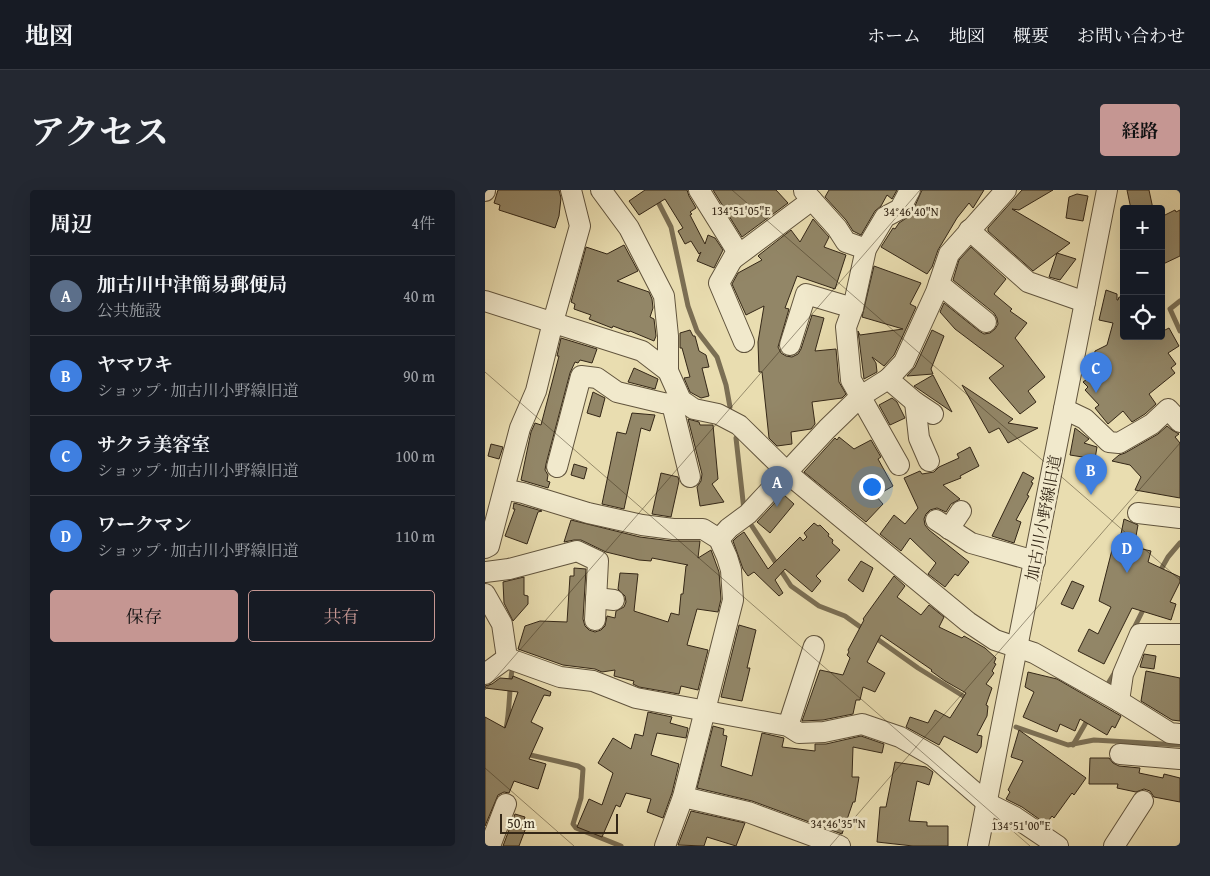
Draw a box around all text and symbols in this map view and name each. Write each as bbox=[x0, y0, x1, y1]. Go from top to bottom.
text: 地図 bbox=[25, 18, 73, 53]
text: ホーム bbox=[867, 22, 921, 49]
text: 地図 bbox=[949, 22, 985, 49]
text: 概要 bbox=[1013, 22, 1049, 49]
text: お問い合わせ bbox=[1077, 22, 1185, 49]
button: 経路 bbox=[1100, 104, 1180, 156]
text: アクセス bbox=[30, 106, 169, 157]
text: 134°51'05"E bbox=[711, 202, 771, 219]
text: 34°46'40"N bbox=[883, 203, 939, 220]
map controls bbox=[1120, 205, 1165, 340]
button: + bbox=[1120, 205, 1165, 250]
text: 周辺 bbox=[50, 208, 92, 239]
text: 4件 bbox=[411, 211, 435, 235]
button: − bbox=[1120, 250, 1165, 295]
text: 加古川中津簡易郵便局 bbox=[97, 270, 287, 298]
text: A bbox=[61, 284, 71, 308]
text: 40 m bbox=[403, 284, 435, 308]
button: locate bbox=[1120, 295, 1165, 340]
text: 公共施設 bbox=[97, 298, 161, 322]
text: ヤマワキ bbox=[97, 350, 173, 378]
pin: C bbox=[1080, 352, 1112, 393]
text: B bbox=[61, 364, 71, 388]
text: 90 m bbox=[403, 364, 435, 388]
text: ショップ · 加古川小野線旧道 bbox=[97, 378, 298, 402]
text: サクラ美容室 bbox=[97, 430, 210, 458]
text: C bbox=[61, 444, 71, 468]
text: 100 m bbox=[395, 444, 435, 468]
street label: 加古川小野線旧道 bbox=[1019, 453, 1067, 583]
pin: B bbox=[1075, 454, 1107, 495]
text: ショップ · 加古川小野線旧道 bbox=[97, 458, 298, 482]
pin: A bbox=[761, 466, 793, 507]
your location bbox=[859, 474, 885, 500]
text: ワークマン bbox=[97, 510, 192, 538]
text: D bbox=[61, 524, 71, 548]
text: 110 m bbox=[395, 524, 435, 548]
pin: D bbox=[1111, 532, 1143, 573]
text: ショップ · 加古川小野線旧道 bbox=[97, 538, 298, 562]
button: 保存 bbox=[50, 590, 238, 642]
button: 共有 bbox=[248, 590, 435, 642]
scale bar bbox=[500, 811, 617, 834]
text: 50 m bbox=[507, 813, 535, 833]
text: 34°46'35"N bbox=[810, 815, 866, 832]
text: 134°51'00"E bbox=[991, 817, 1051, 834]

